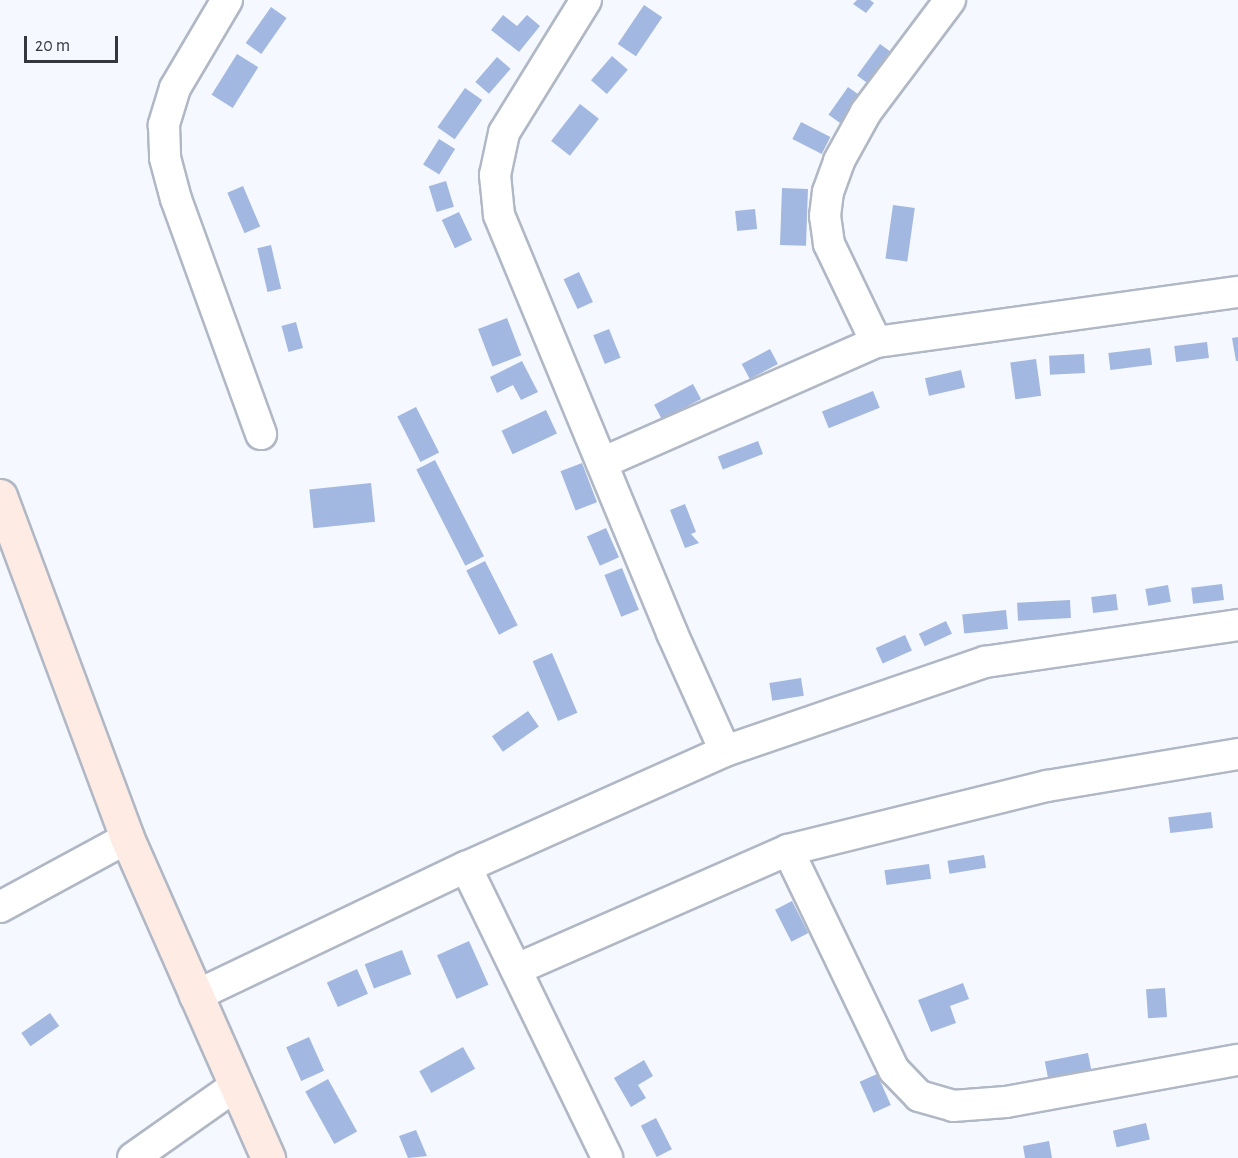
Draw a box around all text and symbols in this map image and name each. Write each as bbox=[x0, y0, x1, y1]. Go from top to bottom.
scale bar bbox=[27, 24, 122, 62]
text: 20 m bbox=[35, 37, 70, 55]

